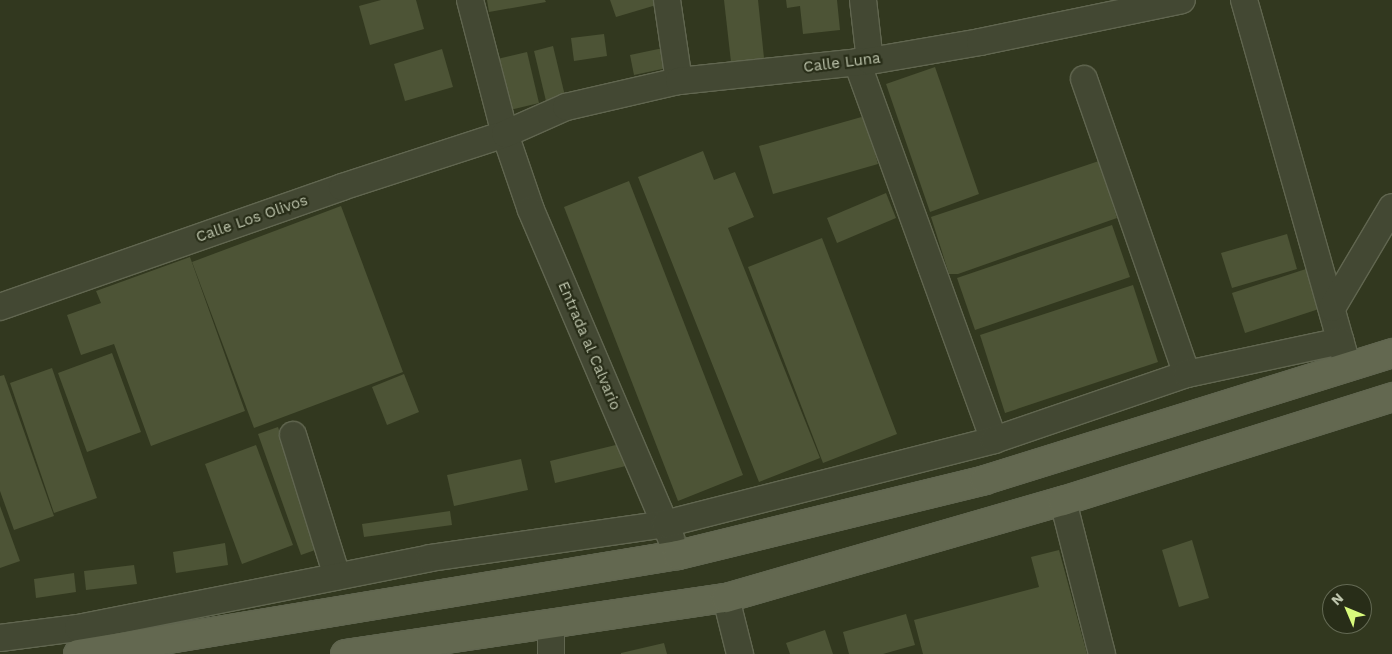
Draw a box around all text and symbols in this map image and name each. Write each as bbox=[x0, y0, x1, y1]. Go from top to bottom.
street label: Calle Luna bbox=[802, 49, 882, 77]
street label: Calle Los Olivos bbox=[194, 191, 310, 247]
street label: Entrada al Calvario bbox=[554, 279, 624, 413]
north arrow bbox=[1322, 584, 1372, 634]
text: N bbox=[1328, 590, 1346, 608]

